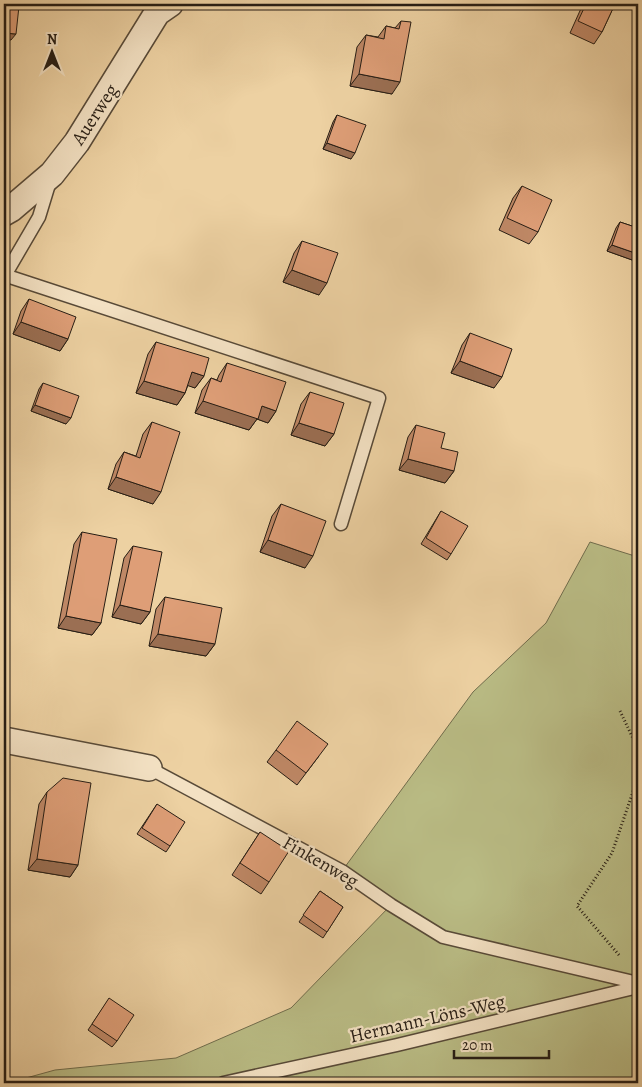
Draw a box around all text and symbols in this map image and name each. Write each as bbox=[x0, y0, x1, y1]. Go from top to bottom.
north arrow bbox=[28, 28, 78, 78]
text: N bbox=[47, 30, 57, 49]
street label: Auerweg bbox=[65, 79, 125, 151]
street label: Finkenweg bbox=[278, 830, 364, 894]
street label: Hermann-Löns-Weg bbox=[347, 988, 508, 1050]
scale bar bbox=[454, 1027, 550, 1059]
text: 20 m bbox=[462, 1035, 493, 1055]

